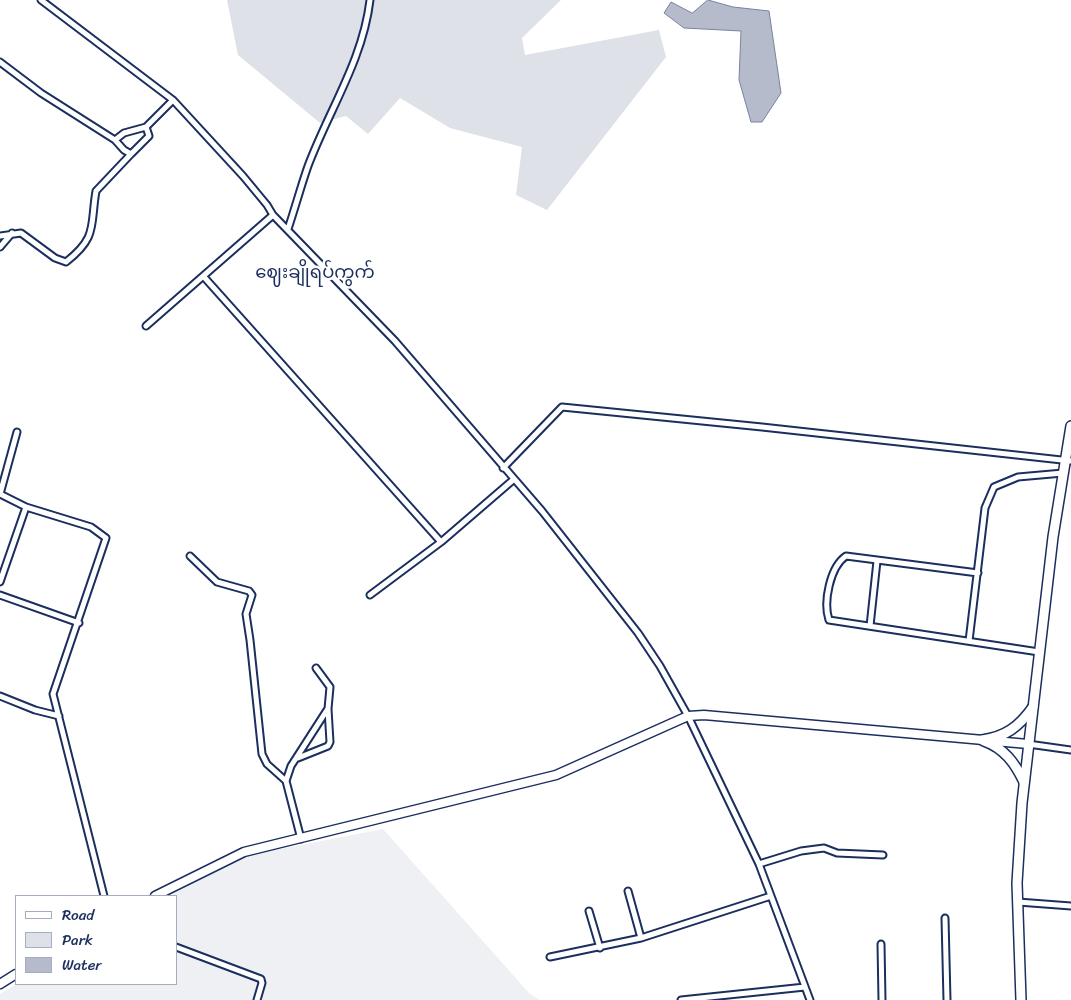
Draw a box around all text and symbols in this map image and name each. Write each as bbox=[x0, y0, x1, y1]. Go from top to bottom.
district label: ဈေးချိုရပ်ကွက် bbox=[255, 262, 375, 284]
legend bbox=[15, 895, 178, 985]
text: Road bbox=[62, 902, 94, 928]
text: Park bbox=[62, 927, 93, 953]
text: Water bbox=[62, 952, 102, 978]

